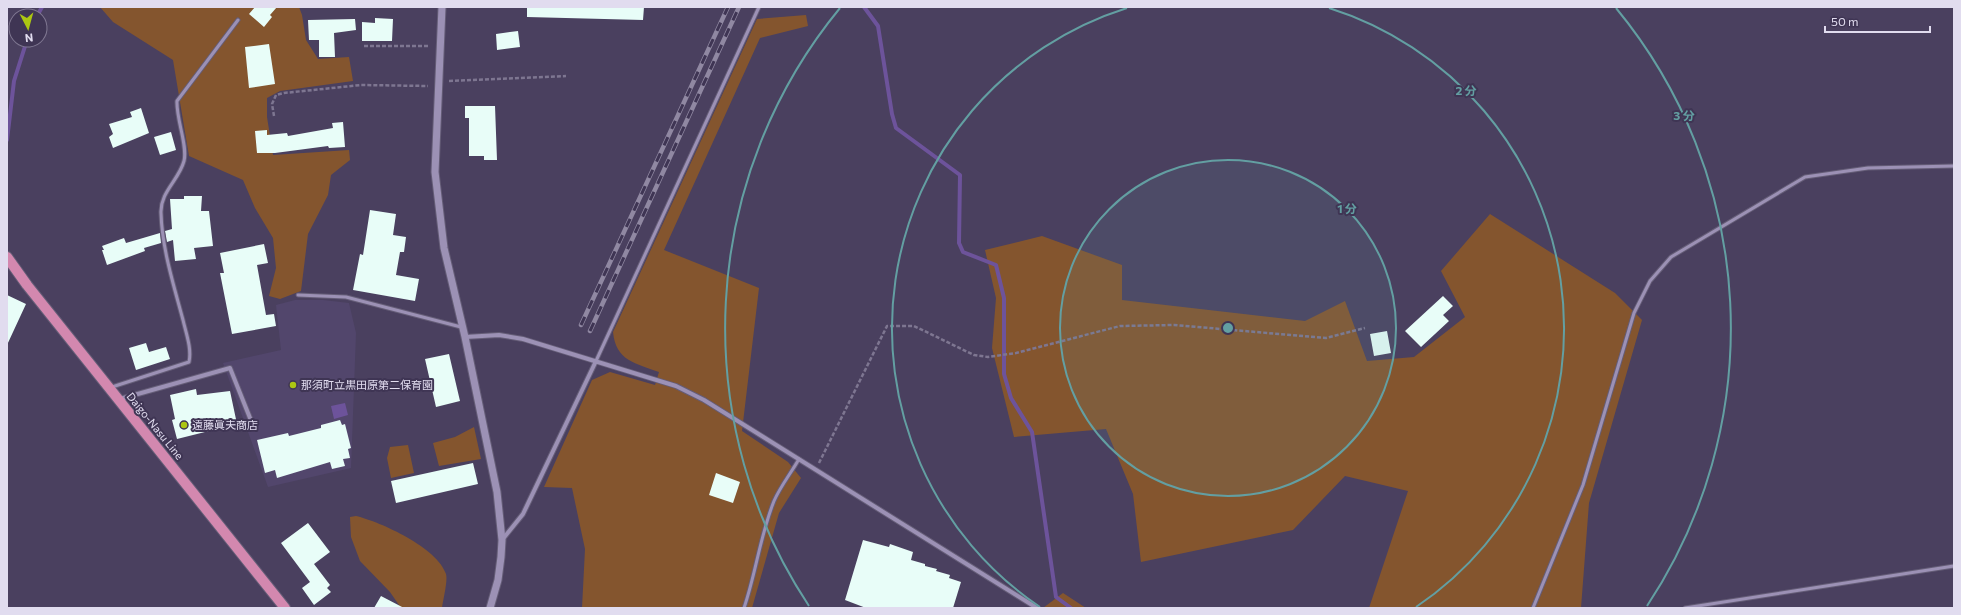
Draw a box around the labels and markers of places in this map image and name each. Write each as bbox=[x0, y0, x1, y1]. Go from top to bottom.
centre of rings bbox=[1221, 321, 1235, 335]
place label: 那須町立黒田原第二保育園 bbox=[301, 378, 433, 391]
marker: 那須町立黒田原第二保育園 bbox=[288, 380, 298, 390]
place label: 遠藤眞夫商店 bbox=[192, 418, 258, 431]
marker: 遠藤眞夫商店 bbox=[179, 420, 189, 430]

